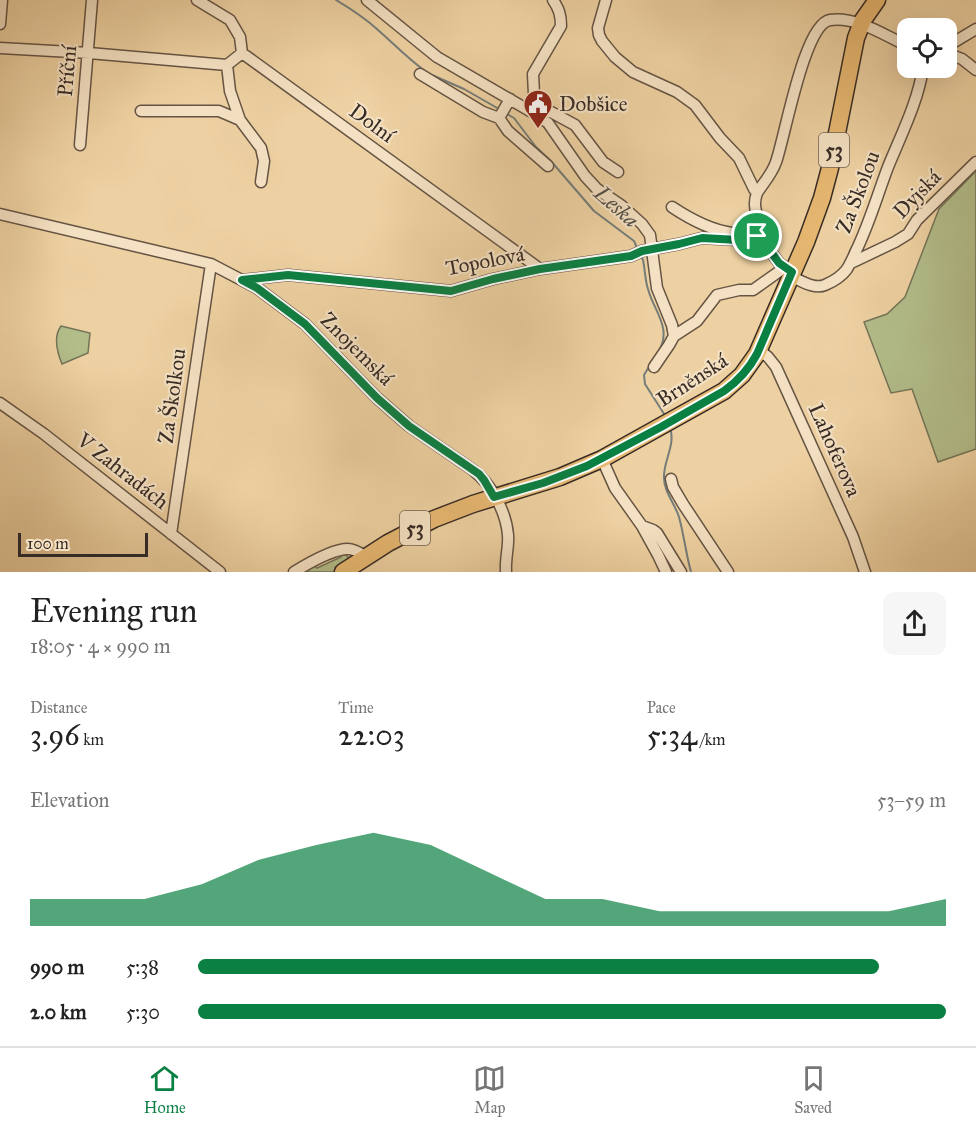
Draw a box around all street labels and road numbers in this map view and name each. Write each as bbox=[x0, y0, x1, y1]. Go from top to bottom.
street label: Příční bbox=[52, 43, 82, 98]
street label: Dolní bbox=[344, 98, 401, 149]
road number: 53 bbox=[819, 133, 849, 167]
street label: Za Školou bbox=[830, 147, 886, 237]
street label: Dyjská bbox=[888, 164, 947, 224]
street label: Topolová bbox=[443, 241, 527, 281]
street label: Znojemská bbox=[315, 307, 399, 391]
street label: Za Školkou bbox=[152, 347, 192, 445]
street label: Brněnská bbox=[652, 347, 732, 413]
street label: Lahoferova bbox=[803, 399, 867, 501]
street label: V Zahradách bbox=[71, 426, 174, 515]
road number: 53 bbox=[400, 511, 430, 545]

